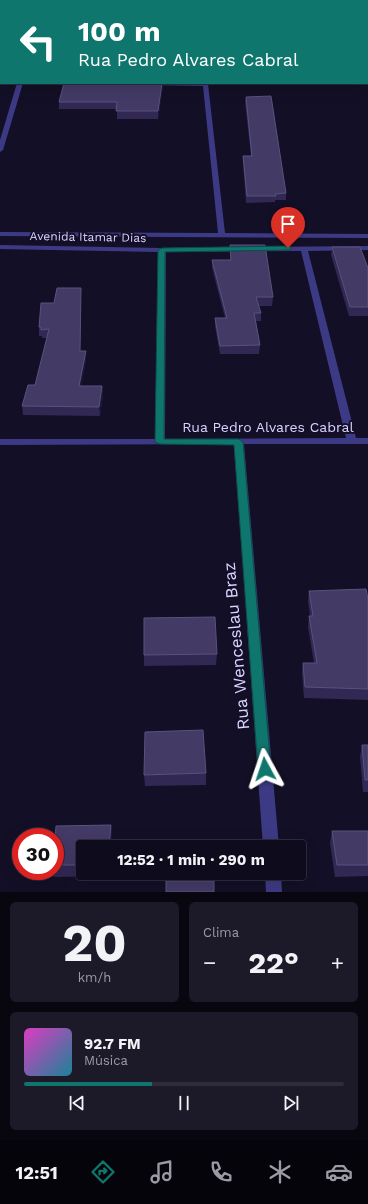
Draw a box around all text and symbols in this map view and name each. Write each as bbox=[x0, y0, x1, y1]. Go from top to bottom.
text: 100 m bbox=[78, 15, 161, 48]
icon: left bbox=[12, 16, 64, 68]
text: Rua Pedro Alvares Cabral bbox=[78, 49, 299, 70]
pin bbox=[271, 207, 305, 248]
icon: arrive bbox=[277, 213, 299, 235]
street label: Avenida Itamar Dias bbox=[30, 229, 146, 245]
street label: Rua Pedro Alvares Cabral bbox=[182, 419, 354, 435]
street label: Rua Wenceslau Braz bbox=[219, 561, 253, 731]
position arrow bbox=[244, 748, 286, 790]
speed limit sign: 30 bbox=[12, 828, 64, 880]
text: 12:52 · 1 min · 290 m bbox=[117, 851, 265, 869]
text: 20 bbox=[62, 913, 127, 974]
text: Clima bbox=[203, 925, 239, 940]
text: 22° bbox=[248, 945, 299, 980]
text: − bbox=[203, 950, 216, 975]
text: + bbox=[331, 950, 344, 975]
text: km/h bbox=[78, 970, 111, 985]
text: 92.7 FM bbox=[84, 1035, 141, 1053]
text: Música bbox=[84, 1053, 128, 1068]
icon: previous bbox=[66, 1092, 88, 1114]
icon: pause bbox=[173, 1092, 195, 1114]
icon: next bbox=[280, 1092, 302, 1114]
icon: directions bbox=[89, 1158, 117, 1186]
icon: music bbox=[148, 1158, 176, 1186]
icon: phone bbox=[207, 1158, 235, 1186]
icon: climate bbox=[266, 1158, 294, 1186]
icon: car bbox=[325, 1158, 353, 1186]
text: 12:51 bbox=[15, 1162, 58, 1183]

